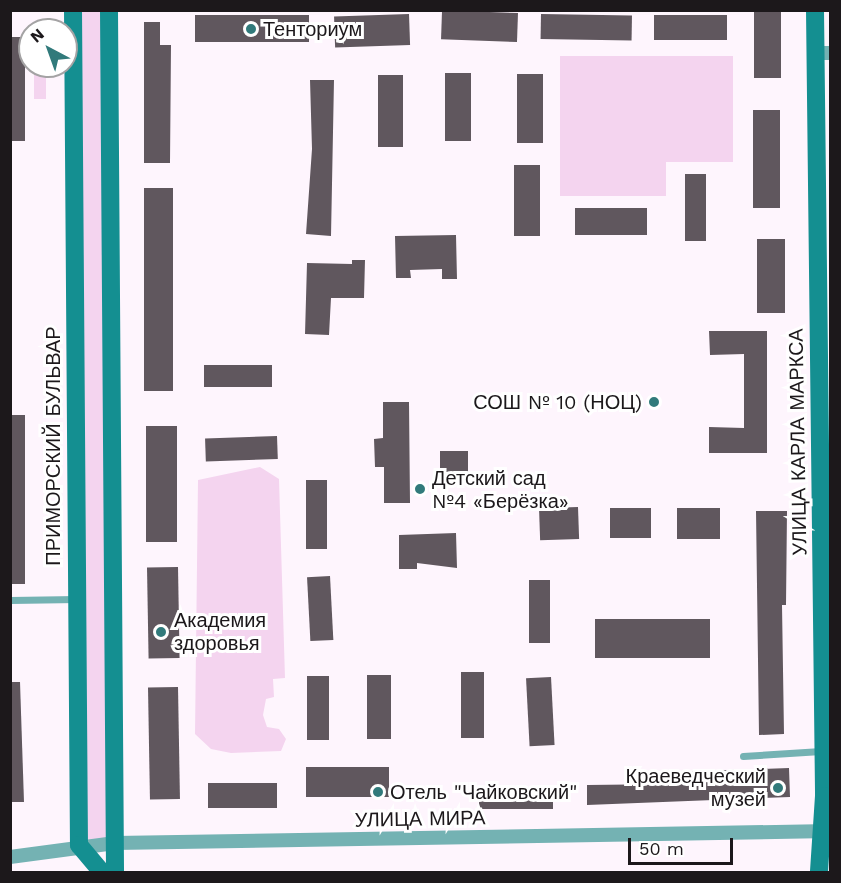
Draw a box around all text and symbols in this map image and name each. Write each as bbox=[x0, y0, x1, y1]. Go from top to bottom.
place label: Тенториум bbox=[263, 17, 362, 41]
north arrow bbox=[18, 18, 78, 78]
marker: Тенториум bbox=[244, 22, 258, 36]
text: N bbox=[26, 24, 48, 47]
street label: ПРИМОРСКИЙ БУЛЬВАР bbox=[41, 326, 65, 566]
street label: УЛИЦА КАРЛА МАРКСА bbox=[784, 328, 812, 556]
place label: СОШ № 10 (НОЦ) bbox=[473, 390, 642, 414]
marker: СОШ № 10 (НОЦ) bbox=[647, 395, 661, 409]
place label: Детский сад №4 «Берёзка» bbox=[432, 466, 569, 513]
marker: Детский сад №4 «Берёзка» bbox=[413, 482, 427, 496]
place label: Академия здоровья bbox=[174, 608, 266, 655]
marker: Академия здоровья bbox=[152, 623, 170, 641]
place label: Краеведческий музей bbox=[626, 765, 766, 812]
place label: Отель "Чайковский" bbox=[390, 780, 577, 804]
marker: Краеведческий музей bbox=[771, 781, 785, 795]
marker: Отель "Чайковский" bbox=[371, 785, 385, 799]
street label: УЛИЦА МИРА bbox=[354, 806, 486, 832]
scale bar bbox=[631, 826, 736, 864]
text: 50 m bbox=[639, 838, 684, 859]

